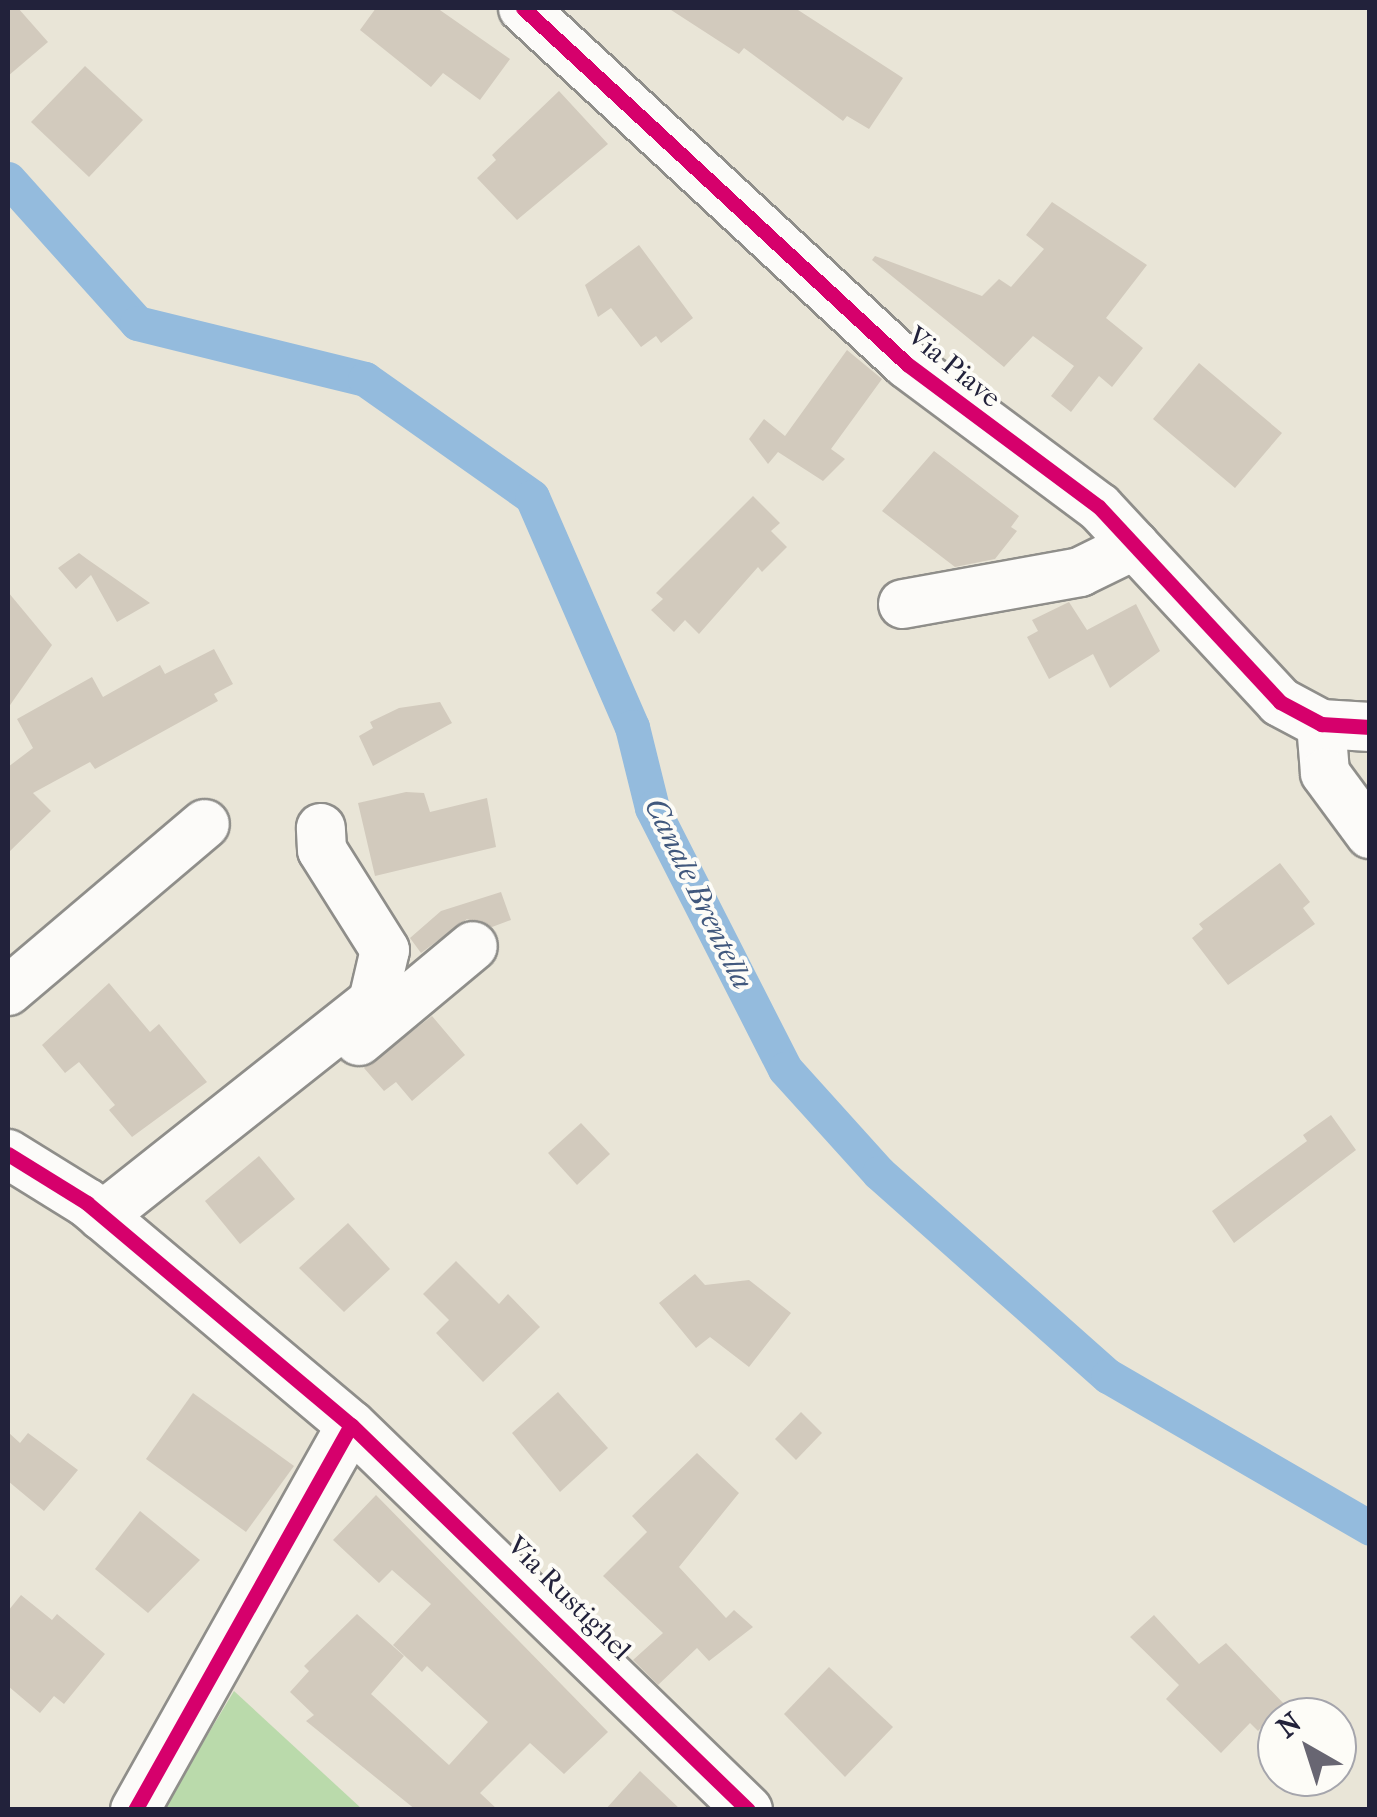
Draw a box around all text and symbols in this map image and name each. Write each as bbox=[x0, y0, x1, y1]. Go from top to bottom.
street label: Via Piave bbox=[901, 319, 1007, 415]
water label: Canale Brentella bbox=[636, 792, 760, 996]
street label: Via Rustighel bbox=[500, 1529, 638, 1667]
north arrow bbox=[1257, 1697, 1357, 1797]
text: N bbox=[1270, 1705, 1308, 1744]

